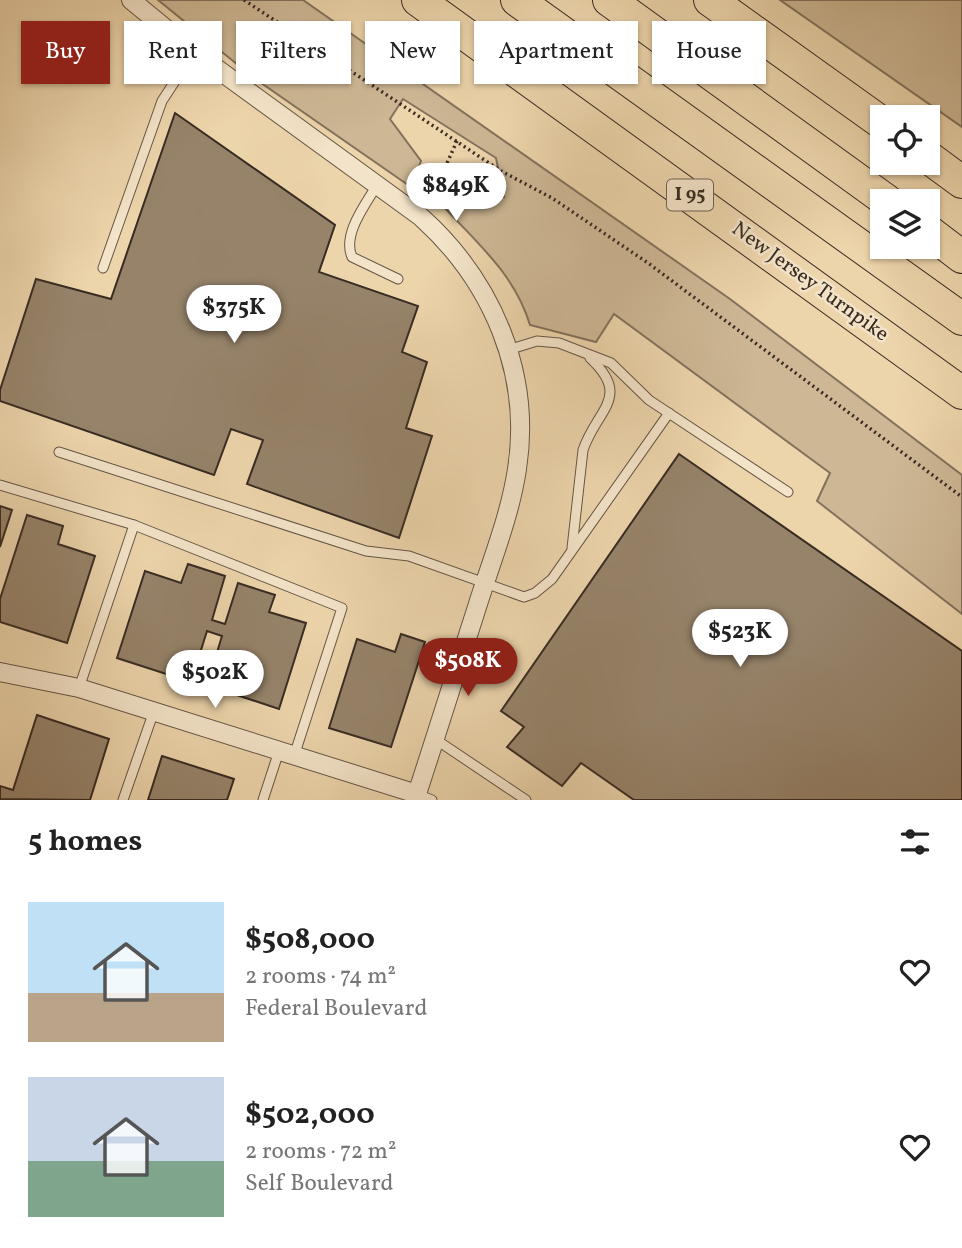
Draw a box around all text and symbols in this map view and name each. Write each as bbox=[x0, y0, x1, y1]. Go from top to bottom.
chip: Buy bbox=[21, 21, 110, 84]
chip: Rent bbox=[124, 21, 222, 84]
chip: Filters bbox=[236, 21, 351, 84]
chip: New bbox=[365, 21, 460, 84]
chip: Apartment bbox=[474, 21, 638, 84]
chip: House bbox=[652, 21, 766, 84]
map controls bbox=[870, 105, 940, 259]
button: locate bbox=[870, 105, 940, 175]
pin: $849K bbox=[407, 164, 505, 223]
text: $849K bbox=[422, 170, 490, 202]
road number: I 95 bbox=[667, 180, 713, 210]
button: layers bbox=[870, 189, 940, 259]
street label: New Jersey Turnpike bbox=[726, 215, 894, 349]
pin: $375K bbox=[185, 286, 283, 345]
text: $375K bbox=[202, 292, 266, 324]
pin: $523K bbox=[691, 610, 789, 669]
text: $523K bbox=[708, 616, 772, 648]
pin: $508K bbox=[419, 638, 517, 698]
text: $508K bbox=[434, 645, 502, 677]
pin: $502K bbox=[166, 650, 264, 710]
text: $502K bbox=[182, 657, 248, 689]
text: 5 homes bbox=[28, 821, 142, 863]
icon: filters bbox=[896, 823, 934, 861]
text: $508,000 bbox=[245, 919, 375, 961]
icon: home bbox=[84, 930, 168, 1014]
icon: heart bbox=[896, 953, 934, 991]
text: 2 rooms · 74 m² bbox=[245, 961, 396, 993]
text: Federal Boulevard bbox=[245, 993, 427, 1025]
text: $502,000 bbox=[245, 1094, 375, 1136]
icon: home bbox=[84, 1105, 168, 1189]
icon: heart bbox=[896, 1128, 934, 1166]
text: 2 rooms · 72 m² bbox=[245, 1136, 396, 1168]
text: Self Boulevard bbox=[245, 1168, 394, 1200]

